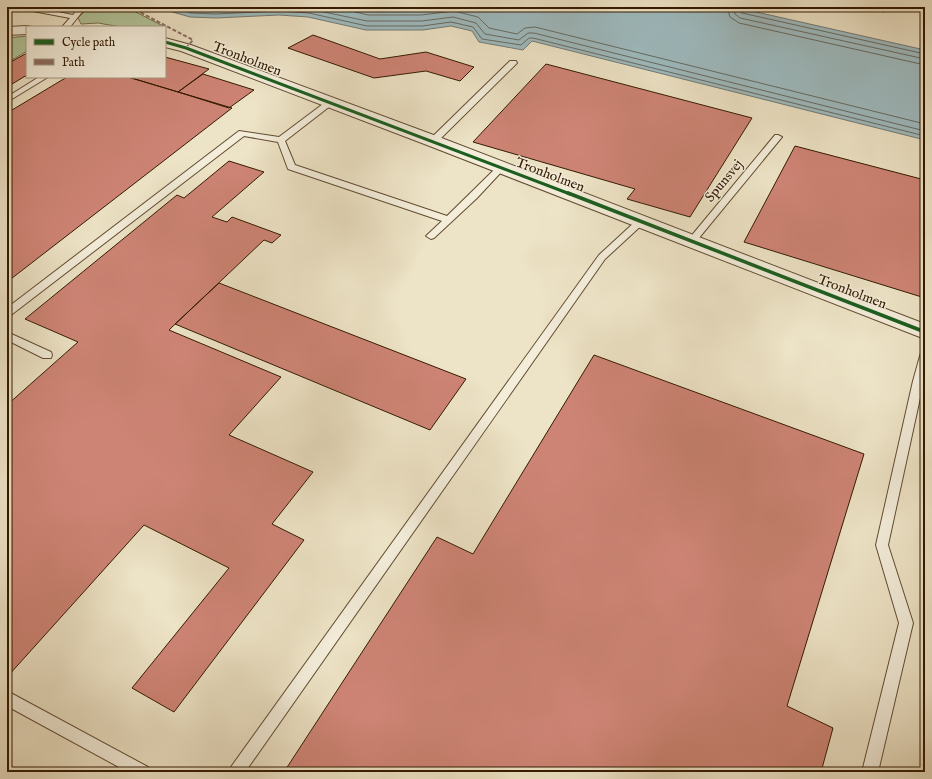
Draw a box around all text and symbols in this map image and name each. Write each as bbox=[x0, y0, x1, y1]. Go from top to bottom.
legend bbox=[26, 26, 166, 78]
text: Cycle path bbox=[62, 35, 116, 51]
street label: Tronholmen bbox=[210, 38, 285, 81]
text: Path bbox=[62, 55, 85, 70]
street label: Tronholmen bbox=[513, 154, 588, 197]
street label: Spunsvej bbox=[701, 156, 747, 206]
street label: Tronholmen bbox=[815, 271, 890, 314]

